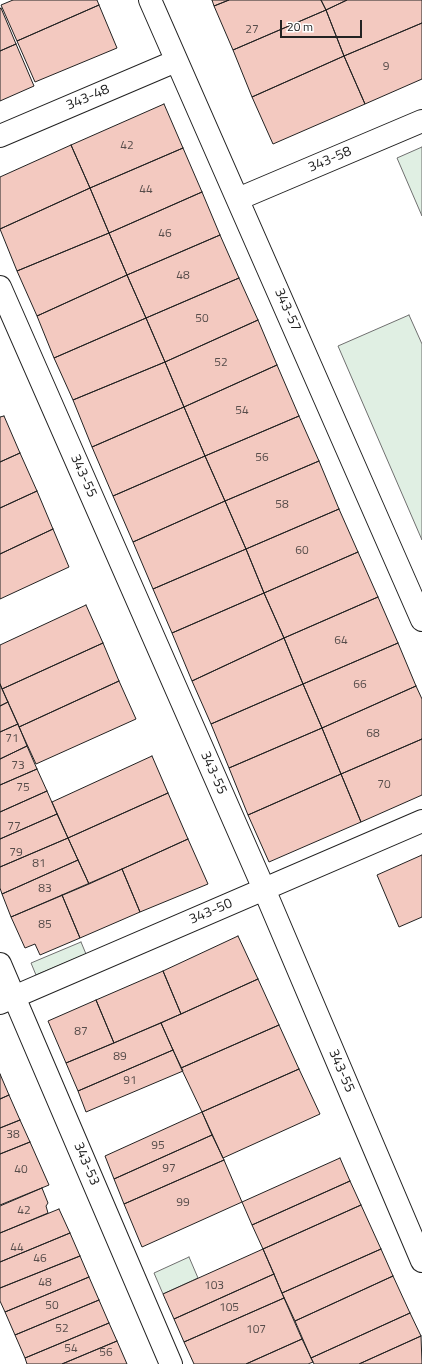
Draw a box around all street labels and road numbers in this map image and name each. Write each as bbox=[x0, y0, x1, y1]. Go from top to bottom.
street label: 343-48 bbox=[64, 81, 112, 115]
street label: 343-58 bbox=[306, 143, 354, 177]
street label: 343-57 bbox=[270, 286, 304, 334]
street label: 343-55 bbox=[66, 452, 100, 500]
street label: 343-55 bbox=[196, 749, 230, 797]
street label: 343-50 bbox=[187, 895, 235, 929]
street label: 343-55 bbox=[324, 1047, 358, 1095]
street label: 343-53 bbox=[69, 1140, 103, 1188]

